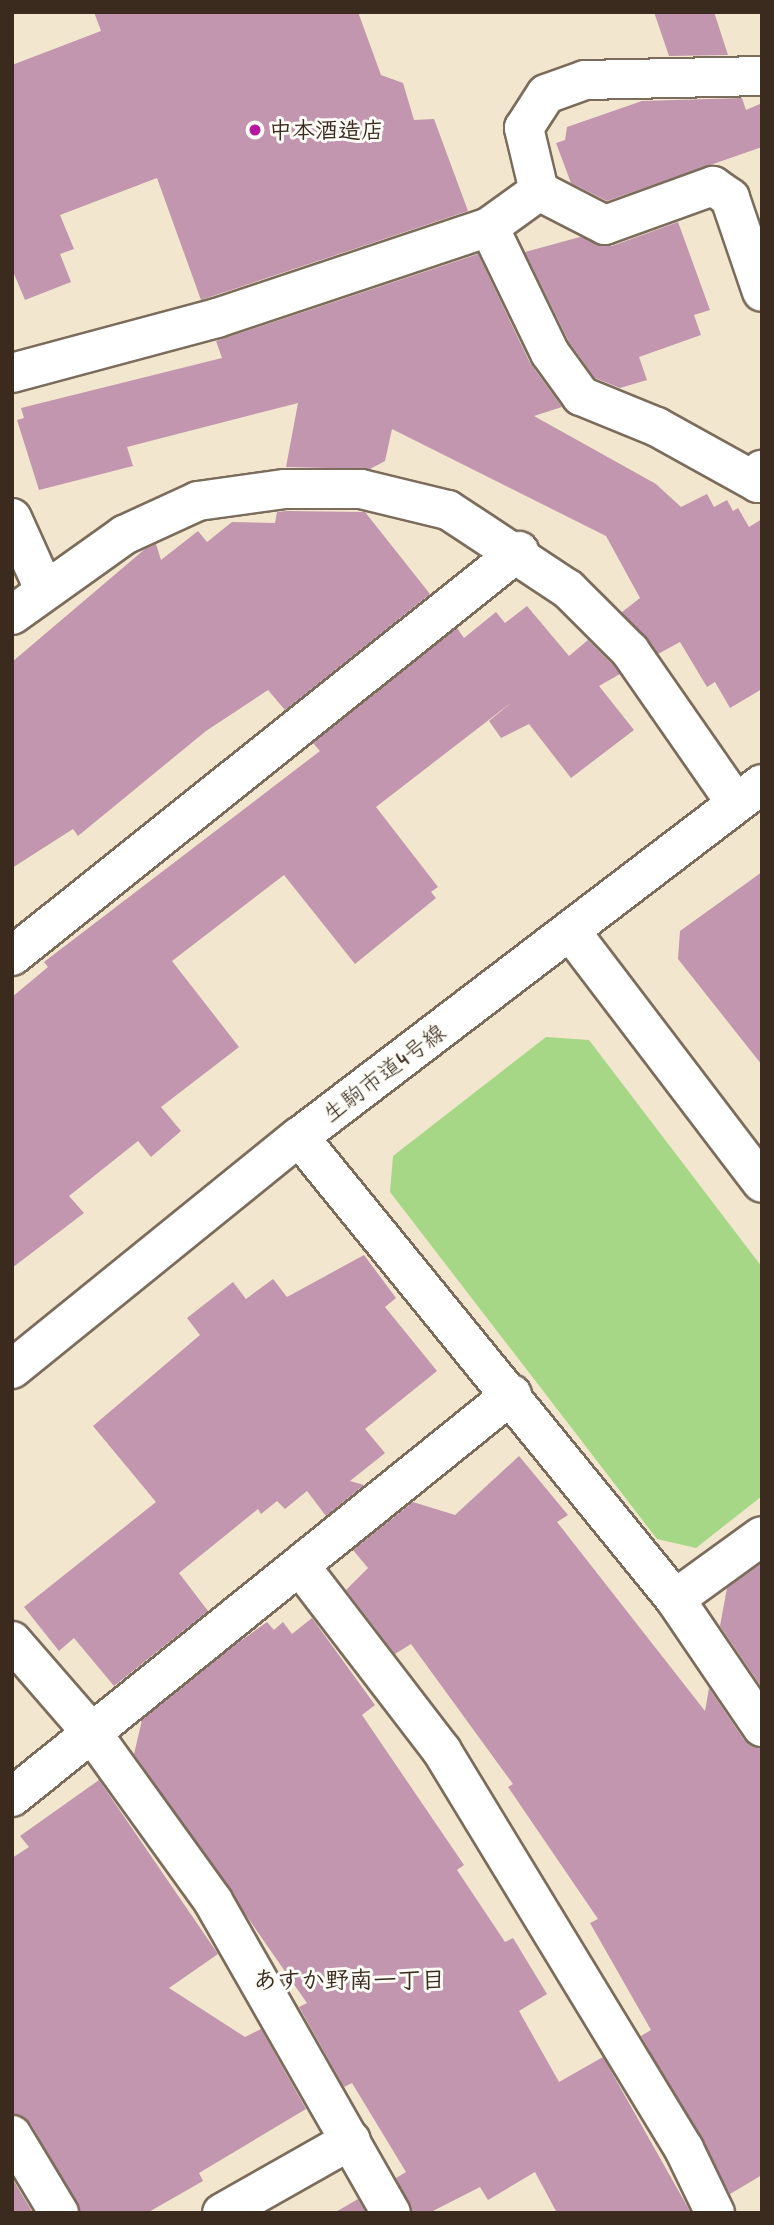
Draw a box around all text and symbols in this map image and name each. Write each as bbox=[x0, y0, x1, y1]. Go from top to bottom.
place label: 中本酒造店 bbox=[269, 116, 384, 144]
marker: 中本酒造店 bbox=[247, 122, 263, 138]
street label: 生駒市道4号線 bbox=[317, 1018, 451, 1128]
district label: あすか野南一丁目 bbox=[253, 1966, 445, 1994]

